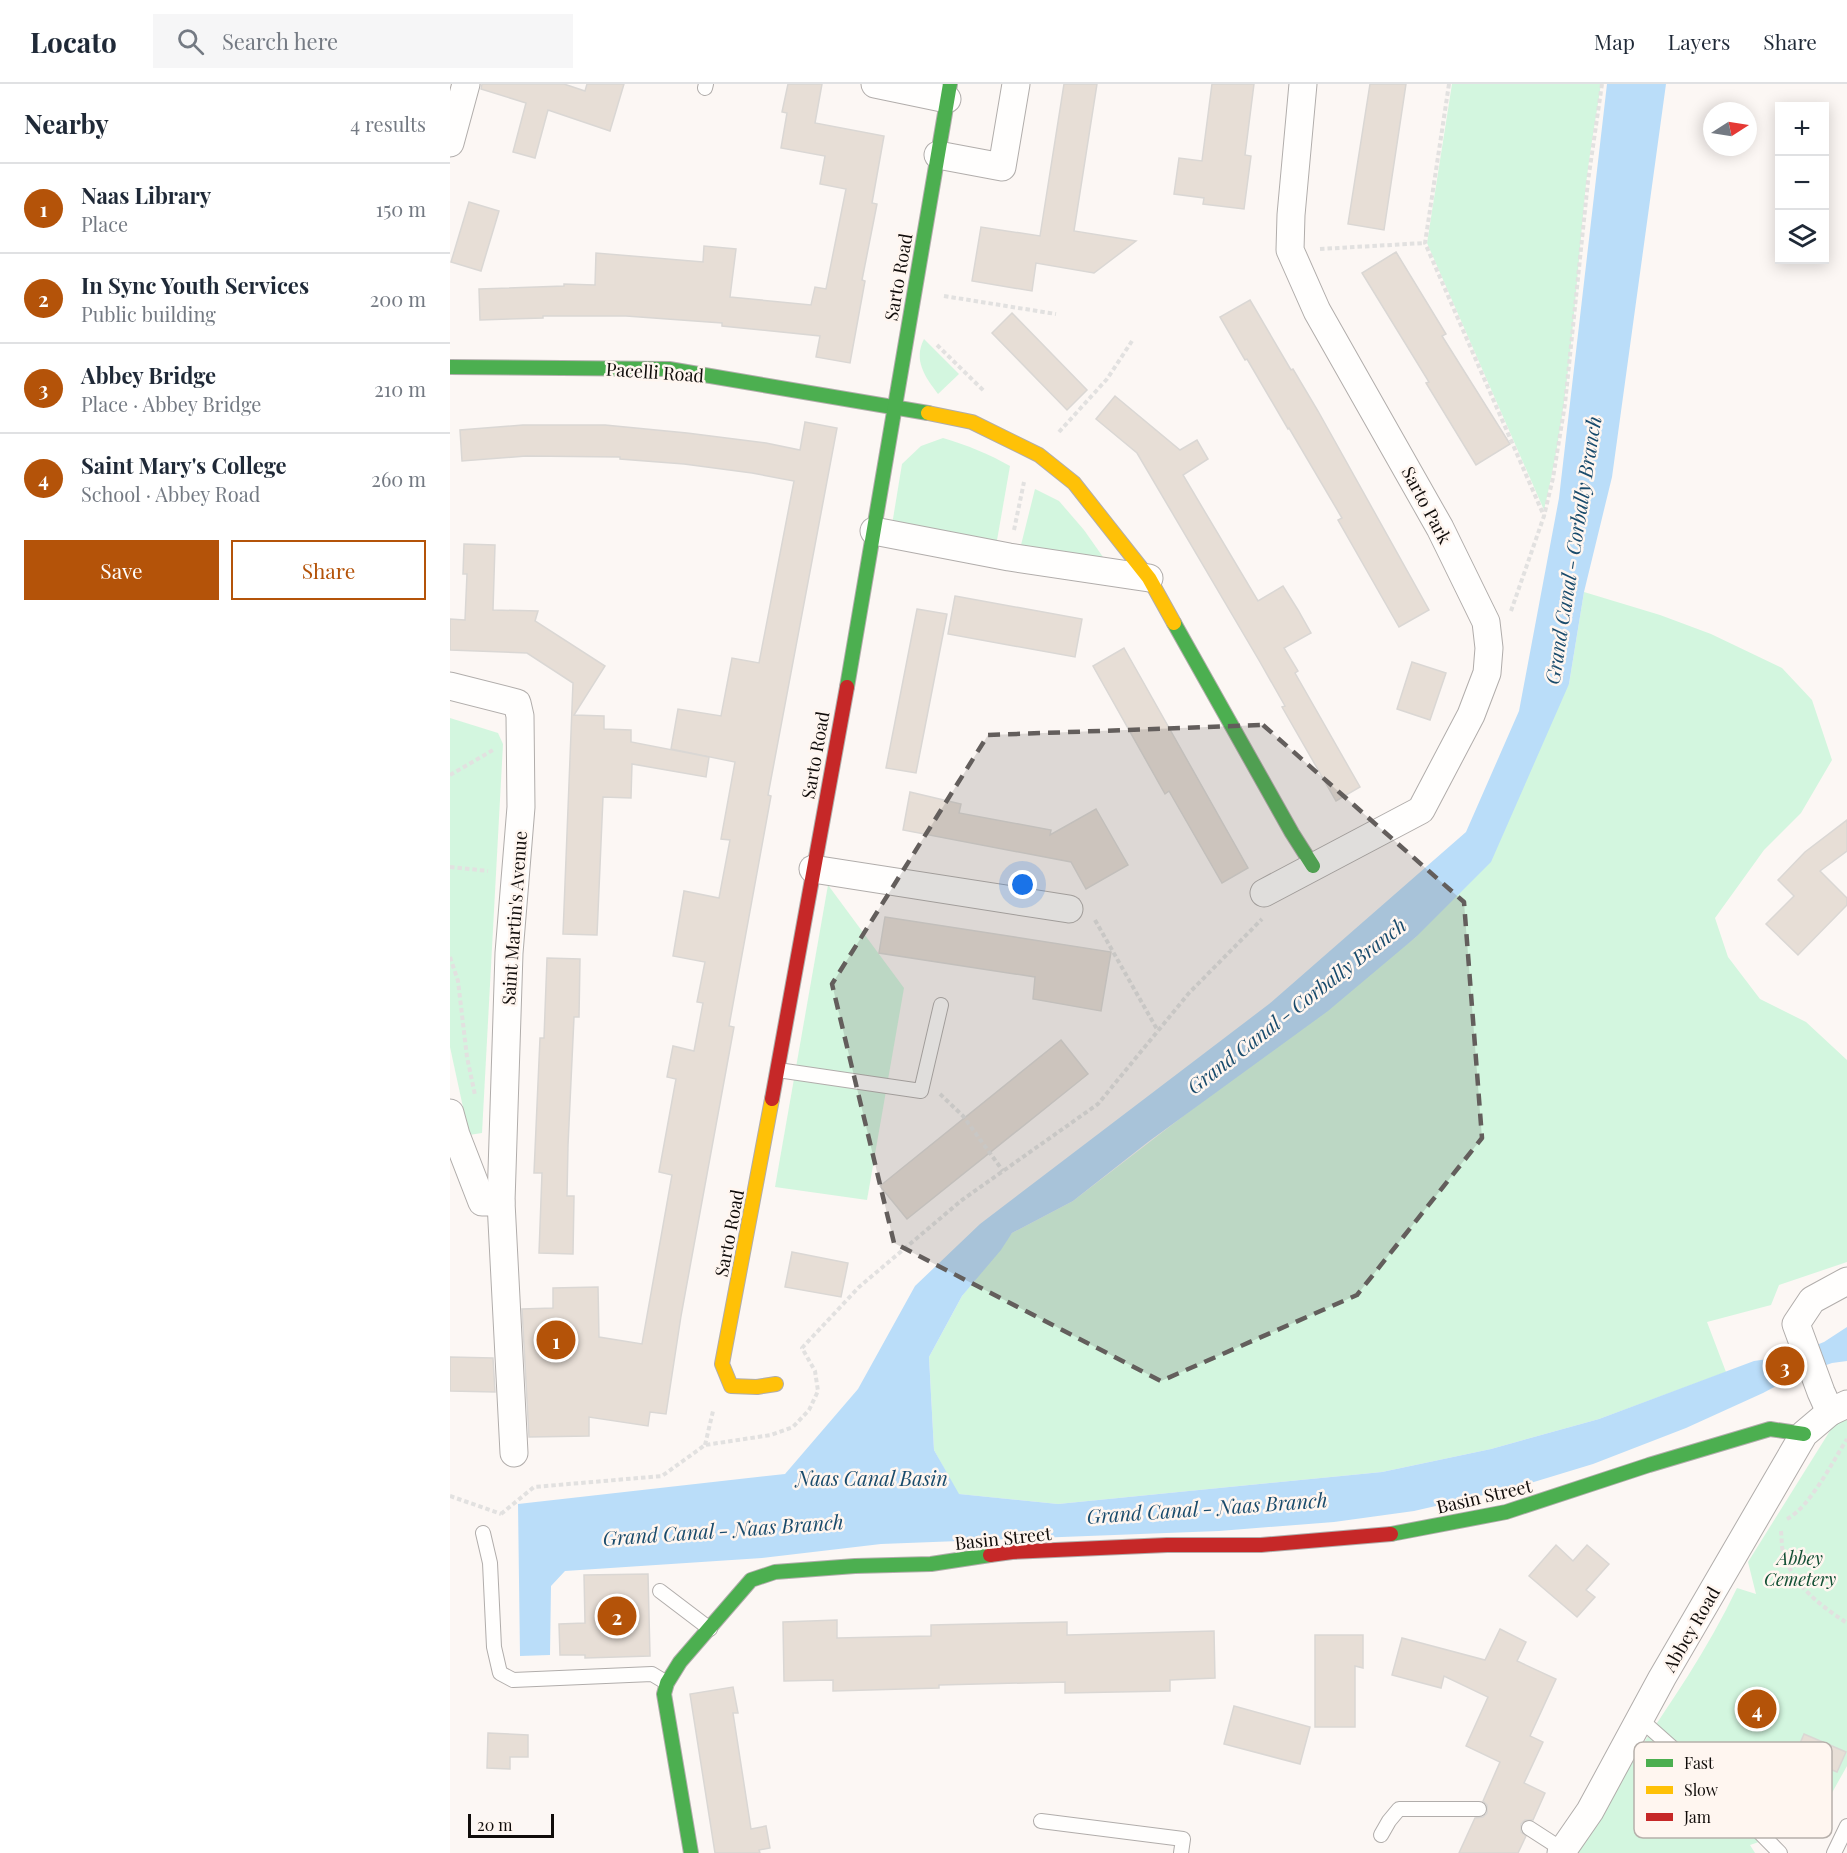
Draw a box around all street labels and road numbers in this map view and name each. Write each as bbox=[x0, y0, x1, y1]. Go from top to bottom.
street label: Sarto Road bbox=[879, 231, 918, 323]
street label: Pacelli Road bbox=[605, 357, 705, 387]
street label: Sarto Park bbox=[1397, 462, 1457, 548]
street label: Sarto Road bbox=[796, 709, 835, 801]
street label: Saint Martin's Avenue bbox=[496, 830, 532, 1006]
street label: Sarto Road bbox=[709, 1187, 749, 1279]
street label: Basin Street bbox=[1434, 1473, 1535, 1519]
street label: Basin Street bbox=[953, 1521, 1053, 1555]
street label: Abbey Road bbox=[1656, 1582, 1725, 1677]

